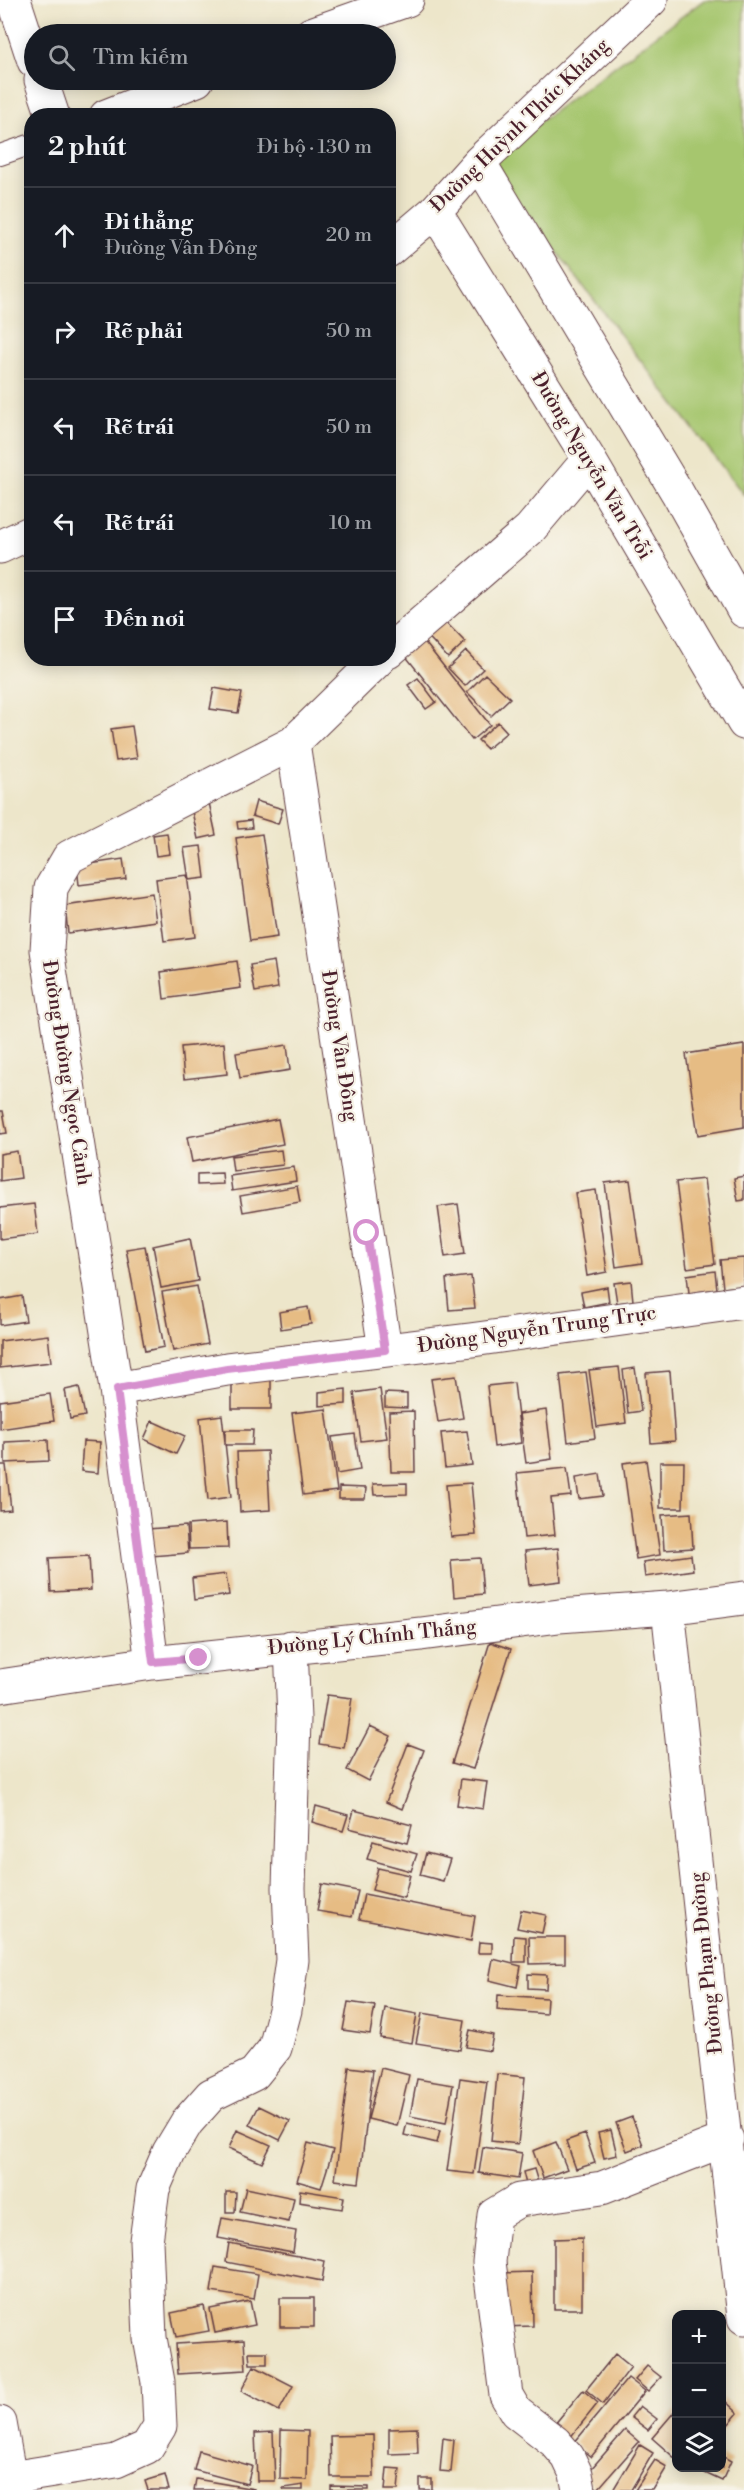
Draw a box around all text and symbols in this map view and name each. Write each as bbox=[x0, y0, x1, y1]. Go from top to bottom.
search box bbox=[24, 24, 396, 90]
street label: Đường Huỳnh Thúc Kháng bbox=[425, 33, 615, 218]
icon: search bbox=[45, 41, 78, 74]
text: Tìm kiếm bbox=[93, 44, 189, 71]
text: 2 phút bbox=[48, 131, 126, 163]
text: Đi bộ · 130 m bbox=[257, 135, 372, 160]
text: Đi thẳng bbox=[105, 209, 193, 236]
icon: ahead bbox=[48, 219, 81, 252]
text: 20 m bbox=[326, 223, 372, 248]
text: Đường Vân Đông bbox=[105, 236, 257, 261]
icon: right bbox=[48, 315, 81, 348]
text: Rẽ phải bbox=[105, 318, 183, 345]
text: 50 m bbox=[326, 319, 372, 344]
street label: Đường Nguyễn Văn Trỗi bbox=[525, 367, 657, 565]
icon: left bbox=[48, 411, 81, 444]
text: Rẽ trái bbox=[105, 414, 174, 441]
text: 50 m bbox=[326, 415, 372, 440]
icon: left bbox=[48, 507, 81, 540]
text: Rẽ trái bbox=[105, 510, 174, 537]
text: 10 m bbox=[329, 511, 372, 536]
icon: arrive bbox=[48, 603, 81, 636]
text: Đến nơi bbox=[105, 606, 185, 633]
street label: Đường Đường Ngọc Cảnh bbox=[36, 959, 96, 1187]
street label: Đường Vân Đông bbox=[315, 969, 363, 1124]
route start bbox=[353, 1219, 379, 1245]
street label: Đường Nguyễn Trung Trực bbox=[416, 1301, 658, 1359]
street label: Đường Lý Chính Thắng bbox=[267, 1615, 478, 1661]
route end bbox=[185, 1644, 211, 1670]
street label: Đường Phạm Đường bbox=[685, 1870, 729, 2055]
map controls bbox=[672, 2310, 726, 2472]
button: + bbox=[672, 2310, 726, 2364]
button: − bbox=[672, 2364, 726, 2418]
button: layers bbox=[672, 2418, 726, 2472]

